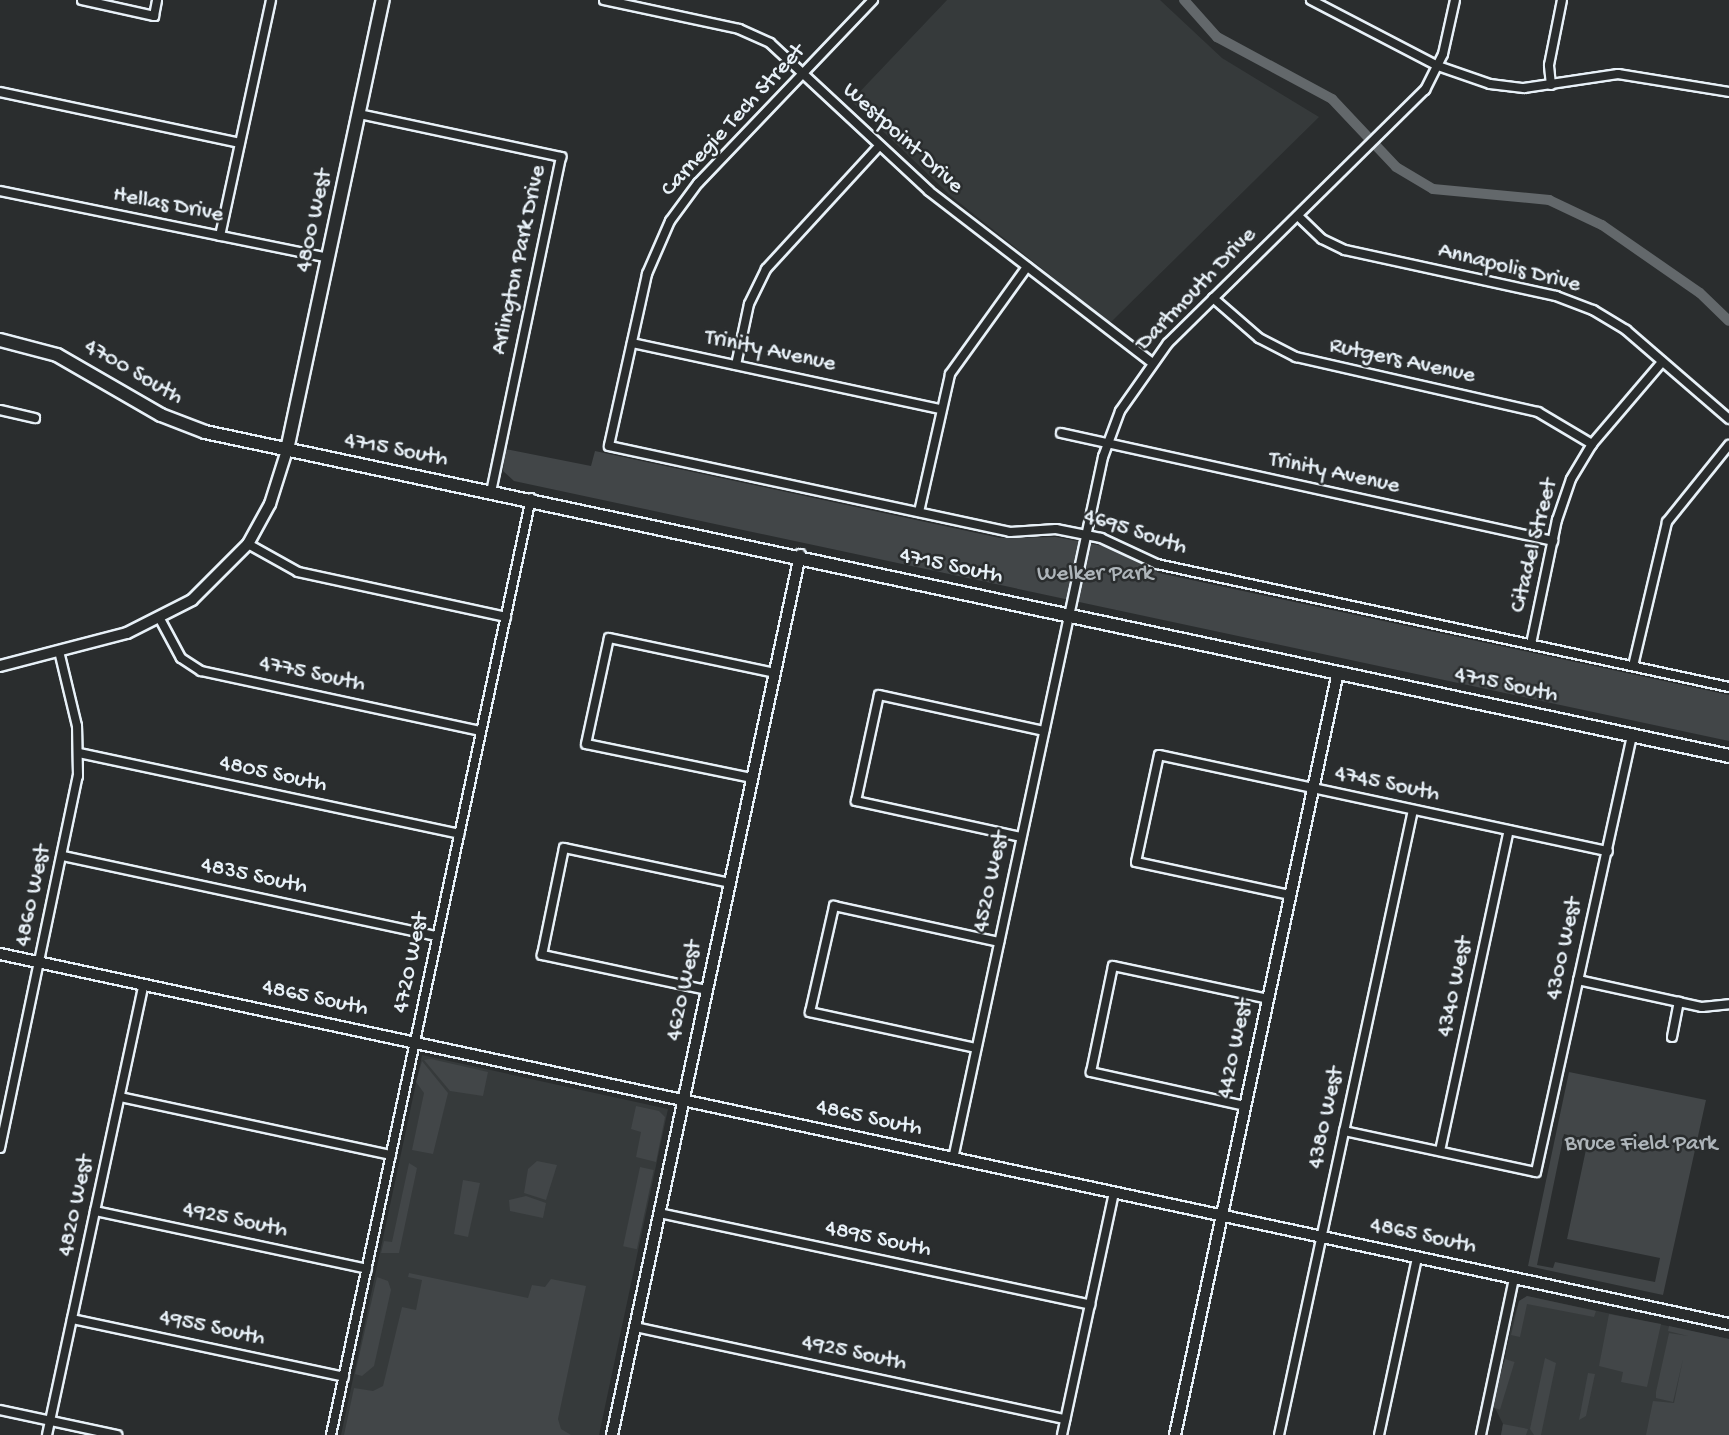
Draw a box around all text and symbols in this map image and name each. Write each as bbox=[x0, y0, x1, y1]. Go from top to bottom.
street label: Carnegie Tech Street bbox=[656, 39, 812, 203]
street label: Westpoint Drive bbox=[836, 77, 968, 201]
street label: Arlington Park Drive bbox=[486, 163, 554, 357]
street label: 4800 West bbox=[291, 167, 339, 275]
street label: Hellas Drive bbox=[110, 182, 226, 230]
street label: Dartmouth Drive bbox=[1131, 222, 1263, 358]
street label: Annapolis Drive bbox=[1435, 238, 1583, 300]
street label: Trinity Avenue bbox=[702, 325, 838, 379]
street label: Rutgers Avenue bbox=[1327, 333, 1477, 391]
street label: 4700 South bbox=[79, 334, 187, 412]
street label: 4715 South bbox=[342, 427, 450, 475]
street label: Trinity Avenue bbox=[1266, 447, 1402, 501]
street label: Citadel Street bbox=[1505, 476, 1565, 616]
street label: 4695 South bbox=[1080, 503, 1190, 563]
street label: 4715 South bbox=[897, 543, 1005, 591]
park label: Welker Park bbox=[1037, 561, 1153, 589]
street label: 4775 South bbox=[257, 650, 367, 700]
street label: 4715 South bbox=[1452, 662, 1560, 710]
street label: 4805 South bbox=[217, 750, 329, 800]
street label: 4745 South bbox=[1332, 760, 1442, 810]
street label: 4520 West bbox=[968, 829, 1016, 935]
street label: 4860 West bbox=[10, 843, 58, 949]
street label: 4835 South bbox=[198, 852, 310, 902]
street label: 4300 West bbox=[1541, 895, 1589, 1003]
street label: 4720 West bbox=[388, 910, 436, 1016]
street label: 4340 West bbox=[1432, 934, 1480, 1040]
street label: 4620 West bbox=[661, 938, 709, 1044]
street label: 4865 South bbox=[259, 974, 371, 1024]
street label: 4420 West bbox=[1212, 997, 1260, 1101]
street label: 4380 West bbox=[1303, 1065, 1351, 1171]
street label: 4865 South bbox=[813, 1094, 925, 1144]
park label: Bruce Field Park bbox=[1565, 1131, 1717, 1159]
street label: 4820 West bbox=[53, 1153, 101, 1259]
street label: 4925 South bbox=[180, 1196, 290, 1246]
street label: 4865 South bbox=[1367, 1212, 1479, 1262]
street label: 4895 South bbox=[822, 1215, 934, 1265]
street label: 4955 South bbox=[157, 1304, 267, 1354]
street label: 4925 South bbox=[799, 1329, 909, 1379]

